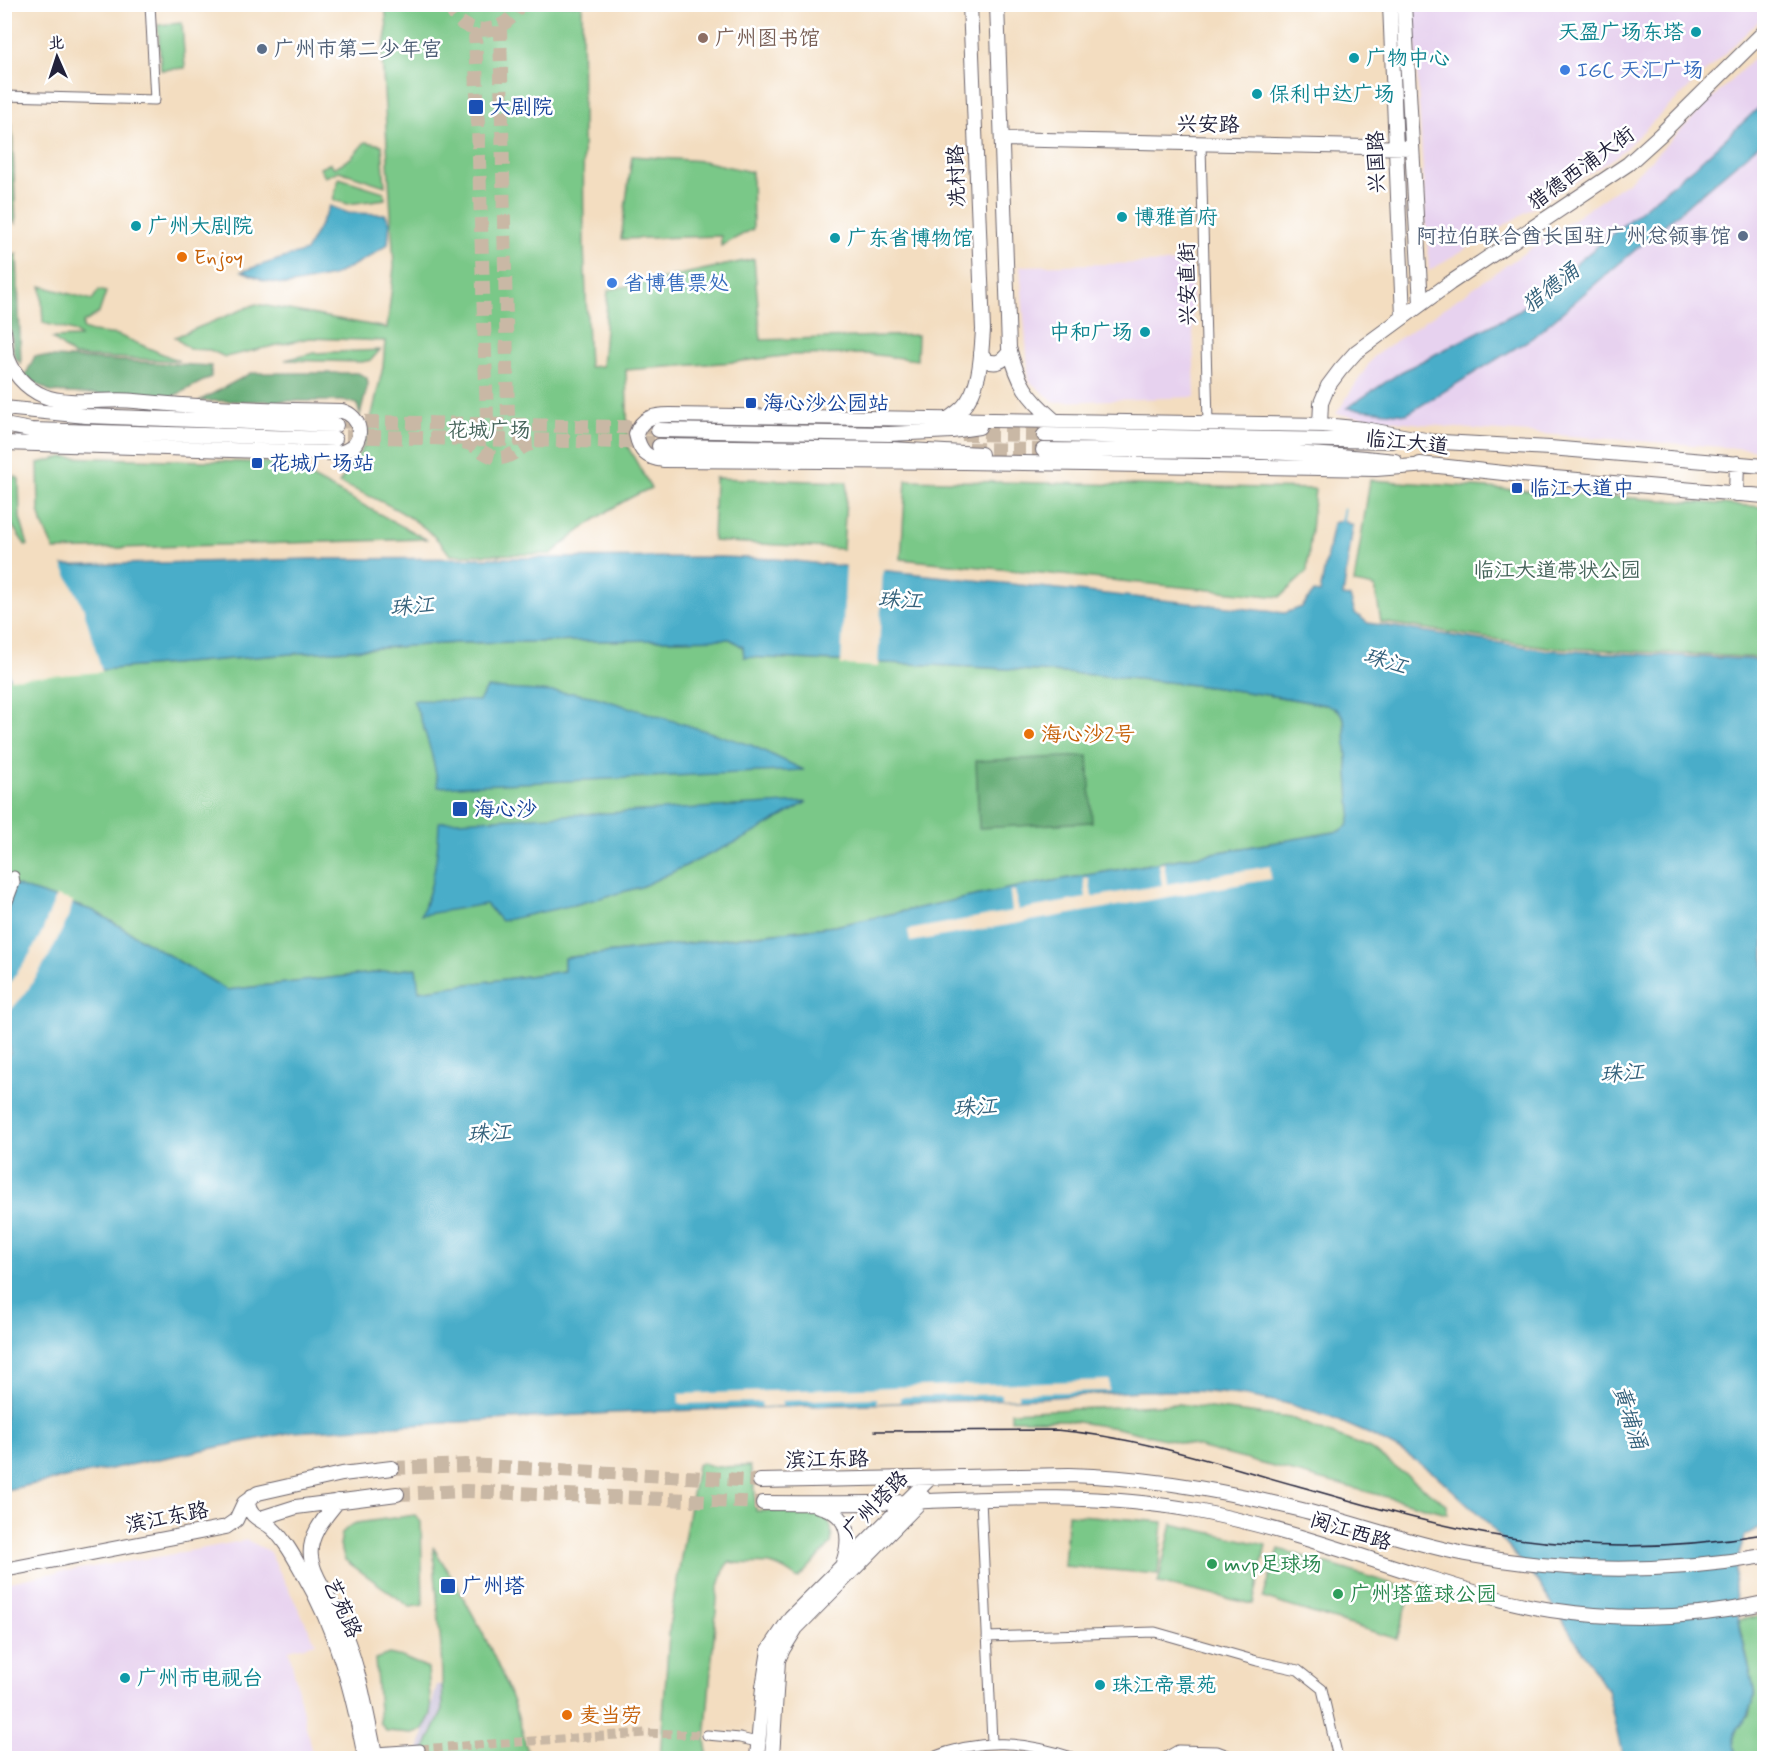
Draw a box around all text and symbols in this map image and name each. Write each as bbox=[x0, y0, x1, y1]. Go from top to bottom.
place label: 天盈广场东塔 bbox=[1558, 19, 1684, 47]
place label: 广州图书馆 bbox=[715, 25, 820, 53]
marker: 天盈广场东塔 bbox=[1689, 25, 1703, 39]
north arrow bbox=[27, 27, 87, 87]
marker: 广州图书馆 bbox=[696, 31, 710, 45]
text: 北 bbox=[48, 33, 65, 54]
place label: 广州市第二少年宫 bbox=[274, 36, 442, 64]
marker: 广州市第二少年宫 bbox=[255, 42, 269, 56]
place label: 广物中心 bbox=[1366, 45, 1450, 73]
marker: 广物中心 bbox=[1347, 51, 1361, 65]
place label: IGC 天汇广场 bbox=[1577, 57, 1704, 85]
marker: IGC 天汇广场 bbox=[1558, 63, 1572, 77]
place label: 保利中达广场 bbox=[1269, 81, 1395, 109]
marker: 保利中达广场 bbox=[1250, 87, 1264, 101]
place label: 大剧院 bbox=[490, 94, 553, 122]
marker: 大剧院 bbox=[467, 98, 485, 116]
street label: 兴安路 bbox=[1176, 110, 1240, 140]
street label: 猎德西浦大街 bbox=[1522, 120, 1641, 217]
street label: 兴国路 bbox=[1362, 130, 1392, 194]
street label: 冼村路 bbox=[942, 144, 972, 208]
place label: 博雅首府 bbox=[1134, 204, 1218, 232]
marker: 博雅首府 bbox=[1115, 210, 1129, 224]
place label: 广州大剧院 bbox=[148, 213, 253, 241]
marker: 广州大剧院 bbox=[129, 219, 143, 233]
place label: 阿拉伯联合酋长国驻广州总领事馆 bbox=[1416, 223, 1731, 251]
place label: 广东省博物馆 bbox=[847, 225, 973, 253]
marker: 阿拉伯联合酋长国驻广州总领事馆 bbox=[1736, 229, 1750, 243]
marker: 广东省博物馆 bbox=[828, 231, 842, 245]
street label: 兴安直街 bbox=[1173, 242, 1203, 326]
place label: Enjoy bbox=[194, 244, 243, 272]
marker: Enjoy bbox=[175, 250, 189, 264]
water label: 猎德涌 bbox=[1517, 257, 1587, 320]
place label: 省博售票处 bbox=[624, 270, 729, 298]
marker: 省博售票处 bbox=[605, 276, 619, 290]
place label: 中和广场 bbox=[1049, 319, 1133, 347]
marker: 中和广场 bbox=[1138, 325, 1152, 339]
place label: 海心沙公园站 bbox=[763, 390, 889, 418]
marker: 海心沙公园站 bbox=[744, 396, 758, 410]
park label: 花城广场 bbox=[447, 417, 531, 445]
street label: 临江大道 bbox=[1364, 425, 1450, 461]
place label: 花城广场站 bbox=[269, 450, 374, 478]
marker: 花城广场站 bbox=[250, 456, 264, 470]
place label: 临江大道中 bbox=[1529, 475, 1634, 503]
marker: 临江大道中 bbox=[1510, 481, 1524, 495]
park label: 临江大道带状公园 bbox=[1473, 557, 1641, 585]
water label: 珠江 bbox=[877, 586, 924, 616]
water label: 珠江 bbox=[389, 591, 436, 622]
water label: 珠江 bbox=[1360, 642, 1412, 682]
place label: 海心沙2号 bbox=[1041, 721, 1135, 749]
marker: 海心沙2号 bbox=[1022, 727, 1036, 741]
place label: 海心沙 bbox=[474, 796, 537, 824]
marker: 海心沙 bbox=[451, 800, 469, 818]
water label: 珠江 bbox=[1599, 1059, 1646, 1089]
water label: 珠江 bbox=[952, 1093, 999, 1123]
water label: 珠江 bbox=[466, 1119, 513, 1149]
water label: 黄埔涌 bbox=[1606, 1382, 1653, 1454]
street label: 滨江东路 bbox=[785, 1445, 869, 1475]
street label: 广州塔路 bbox=[836, 1465, 915, 1545]
street label: 滨江东路 bbox=[123, 1496, 211, 1540]
street label: 阅江西路 bbox=[1306, 1506, 1395, 1558]
place label: mvp足球场 bbox=[1224, 1551, 1322, 1579]
marker: mvp足球场 bbox=[1205, 1557, 1219, 1571]
place label: 广州塔 bbox=[462, 1573, 525, 1601]
street label: 艺苑路 bbox=[316, 1574, 368, 1643]
marker: 广州塔 bbox=[439, 1577, 457, 1595]
place label: 广州塔篮球公园 bbox=[1350, 1581, 1497, 1609]
marker: 广州塔篮球公园 bbox=[1331, 1587, 1345, 1601]
place label: 广州市电视台 bbox=[137, 1665, 263, 1693]
marker: 广州市电视台 bbox=[118, 1671, 132, 1685]
place label: 珠江帝景苑 bbox=[1112, 1672, 1217, 1700]
marker: 珠江帝景苑 bbox=[1093, 1678, 1107, 1692]
place label: 麦当劳 bbox=[579, 1702, 642, 1730]
marker: 麦当劳 bbox=[560, 1708, 574, 1722]

